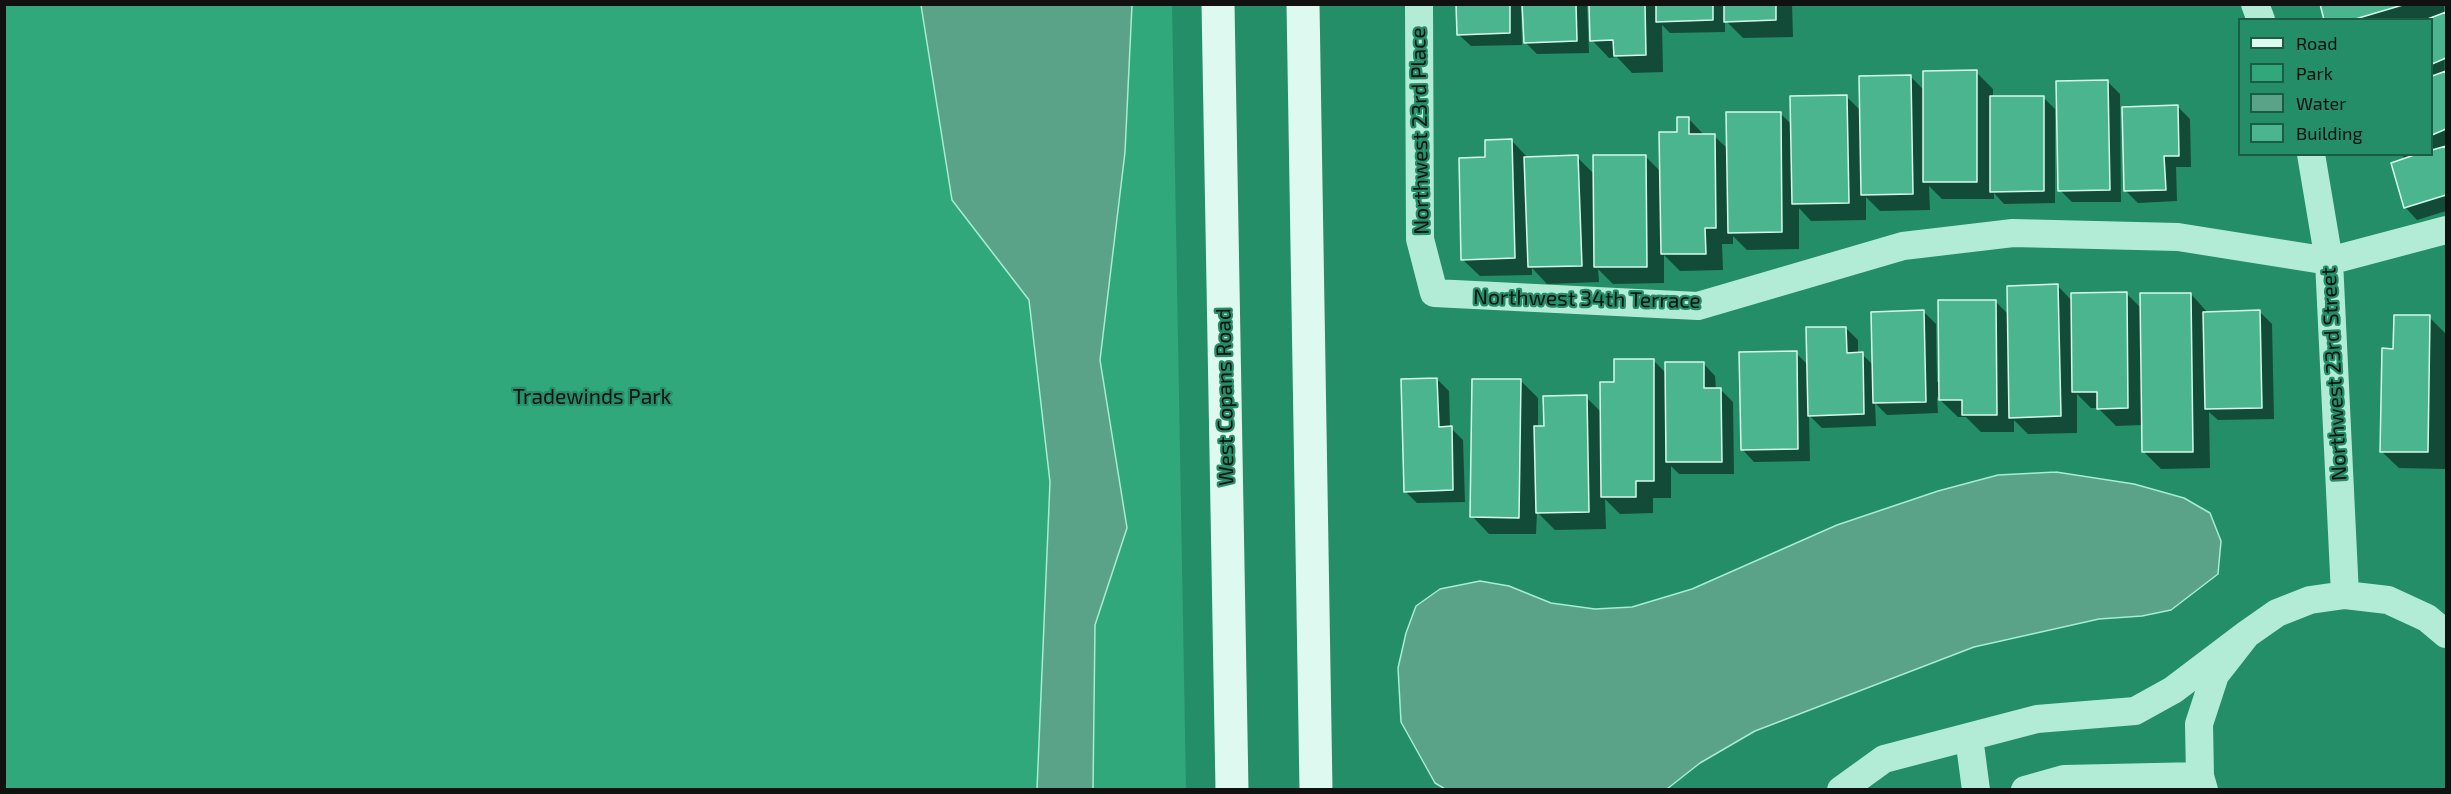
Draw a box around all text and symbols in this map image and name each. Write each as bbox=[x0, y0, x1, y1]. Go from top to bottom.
legend bbox=[2238, 18, 2433, 156]
street label: Northwest 23rd Place bbox=[1406, 27, 1434, 235]
text: Road bbox=[2296, 32, 2337, 54]
text: Park bbox=[2296, 62, 2333, 84]
text: Water bbox=[2296, 92, 2346, 114]
text: Building bbox=[2296, 122, 2363, 144]
street label: Northwest 23rd Street bbox=[2316, 266, 2352, 482]
street label: Northwest 34th Terrace bbox=[1473, 284, 1701, 314]
street label: West Copans Road bbox=[1211, 308, 1239, 486]
park label: Tradewinds Park bbox=[513, 384, 671, 410]

